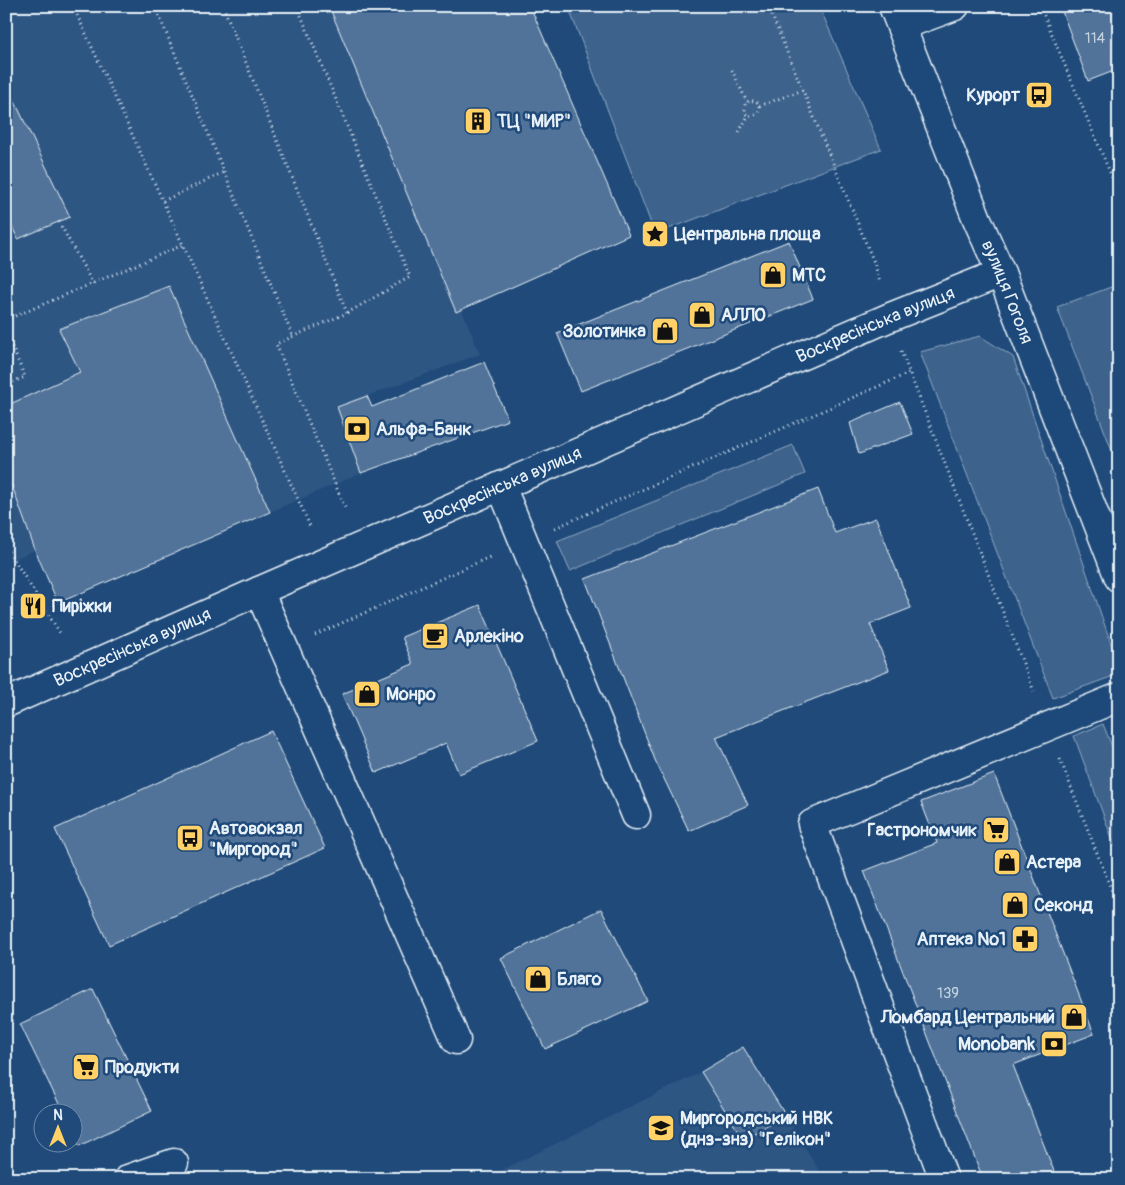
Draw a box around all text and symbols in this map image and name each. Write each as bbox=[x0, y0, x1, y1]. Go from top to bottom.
house number: 114 bbox=[1085, 29, 1106, 48]
bus stop icon: Курорт bbox=[1024, 80, 1054, 110]
place label: Курорт bbox=[966, 84, 1021, 107]
building icon: ТЦ "МИР" bbox=[463, 106, 493, 136]
place label: ТЦ "МИР" bbox=[496, 110, 571, 133]
place icon: Центральна площа bbox=[640, 219, 670, 249]
place label: Центральна площа bbox=[674, 223, 821, 246]
street label: вулиця Гоголя bbox=[976, 237, 1038, 347]
shop icon: МТС bbox=[758, 260, 788, 290]
place label: МТС bbox=[792, 264, 826, 287]
street label: Воскресінська вулиця bbox=[793, 282, 958, 369]
shop icon: АЛЛО bbox=[687, 300, 717, 330]
place label: АЛЛО bbox=[721, 304, 766, 327]
shop icon: Золотинка bbox=[650, 316, 680, 346]
place label: Золотинка bbox=[563, 320, 647, 343]
bank icon: Альфа-Банк bbox=[342, 414, 372, 444]
place label: Альфа-Банк bbox=[376, 418, 472, 441]
street label: Воскресінська вулиця bbox=[420, 441, 585, 530]
restaurant icon: Пиріжки bbox=[18, 591, 48, 621]
place label: Пиріжки bbox=[52, 595, 111, 618]
street label: Воскресінська вулиця bbox=[50, 603, 215, 692]
cafe icon: Арлекіно bbox=[420, 621, 450, 651]
place label: Арлекіно bbox=[454, 625, 524, 648]
shop icon: Монро bbox=[352, 679, 382, 709]
place label: Монро bbox=[386, 683, 436, 706]
supermarket icon: Гастрономчик bbox=[981, 815, 1011, 845]
place label: Автовокзал "Миргород" bbox=[209, 817, 303, 861]
place label: Гастрономчик bbox=[867, 819, 977, 842]
bus stop icon: Автовокзал "Миргород" bbox=[175, 823, 205, 853]
shop icon: Астера bbox=[992, 847, 1022, 877]
place label: Астера bbox=[1026, 851, 1082, 874]
shop icon: Секонд bbox=[1000, 890, 1030, 920]
place label: Секонд bbox=[1034, 894, 1093, 917]
pharmacy icon: Аптека №1 bbox=[1010, 924, 1040, 954]
place label: Аптека №1 bbox=[917, 928, 1006, 951]
shop icon: Благо bbox=[523, 964, 553, 994]
place label: Благо bbox=[557, 968, 602, 991]
house number: 139 bbox=[937, 984, 959, 1003]
shop icon: Ломбард Центральний bbox=[1059, 1002, 1089, 1032]
place label: Ломбард Центральний bbox=[880, 1006, 1055, 1029]
bank icon: Monobank bbox=[1039, 1029, 1069, 1059]
place label: Monobank bbox=[958, 1033, 1035, 1056]
supermarket icon: Продукти bbox=[71, 1052, 101, 1082]
place label: Продукти bbox=[105, 1056, 179, 1079]
north arrow bbox=[32, 1102, 82, 1152]
text: N bbox=[53, 1107, 63, 1124]
place label: Миргородський НВК (днз-знз) "Гелікон" bbox=[680, 1107, 833, 1151]
school or university icon: Миргородський НВК (днз-знз) "Гелікон" bbox=[646, 1113, 676, 1143]

